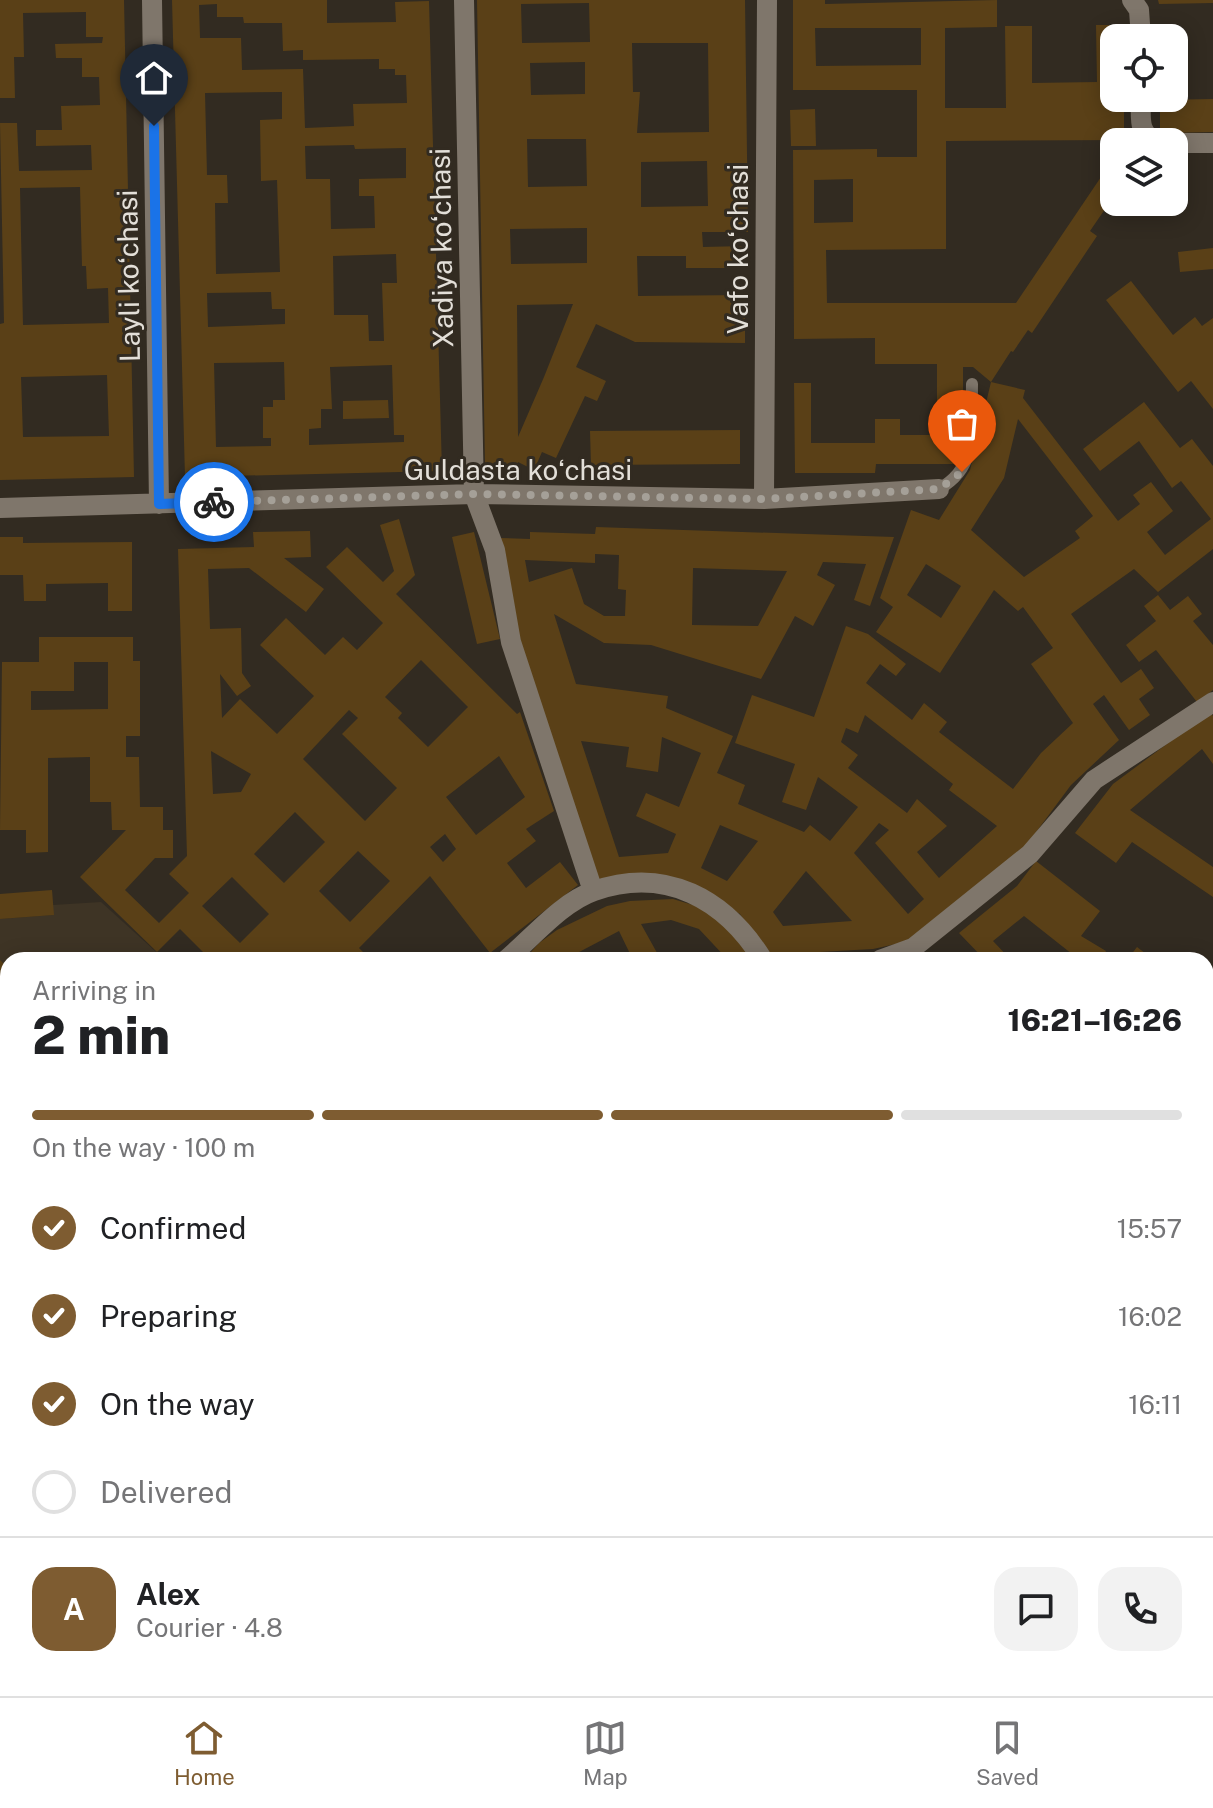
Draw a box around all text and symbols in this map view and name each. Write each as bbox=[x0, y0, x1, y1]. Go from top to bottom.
map controls bbox=[1100, 24, 1188, 216]
button: locate bbox=[1100, 24, 1188, 112]
pin bbox=[120, 44, 188, 126]
icon: home bbox=[132, 56, 176, 100]
button: layers bbox=[1100, 128, 1188, 216]
street label: Xadiya koʻchasi bbox=[423, 148, 459, 348]
street label: Vafo koʻchasi bbox=[721, 164, 754, 334]
street label: Layli koʻchasi bbox=[110, 190, 146, 362]
pin bbox=[928, 390, 996, 472]
icon: bag bbox=[940, 402, 984, 446]
street label: Guldasta koʻchasi bbox=[404, 453, 632, 486]
courier bbox=[174, 462, 254, 542]
icon: bike bbox=[192, 480, 236, 524]
text: Arriving in bbox=[32, 975, 156, 1006]
text: 16:21–16:26 bbox=[1008, 1002, 1182, 1038]
text: 2 min bbox=[32, 1005, 170, 1066]
text: On the way · 100 m bbox=[32, 1132, 255, 1163]
icon: check bbox=[32, 1206, 76, 1250]
text: Confirmed bbox=[100, 1210, 246, 1246]
text: 15:57 bbox=[1117, 1213, 1182, 1244]
icon: check bbox=[32, 1294, 76, 1338]
text: Preparing bbox=[100, 1298, 237, 1334]
text: 16:02 bbox=[1118, 1301, 1182, 1332]
icon: check bbox=[32, 1382, 76, 1426]
text: On the way bbox=[100, 1386, 254, 1422]
text: 16:11 bbox=[1128, 1389, 1182, 1420]
text: Delivered bbox=[100, 1474, 232, 1510]
button: chat bbox=[994, 1567, 1078, 1651]
button: phone bbox=[1098, 1567, 1182, 1651]
text: Alex bbox=[136, 1576, 200, 1612]
text: A bbox=[63, 1591, 85, 1627]
text: Courier · 4.8 bbox=[136, 1612, 283, 1643]
tab: Home bbox=[174, 1716, 235, 1790]
tab: Map bbox=[583, 1716, 628, 1790]
tab: Saved bbox=[976, 1716, 1039, 1790]

